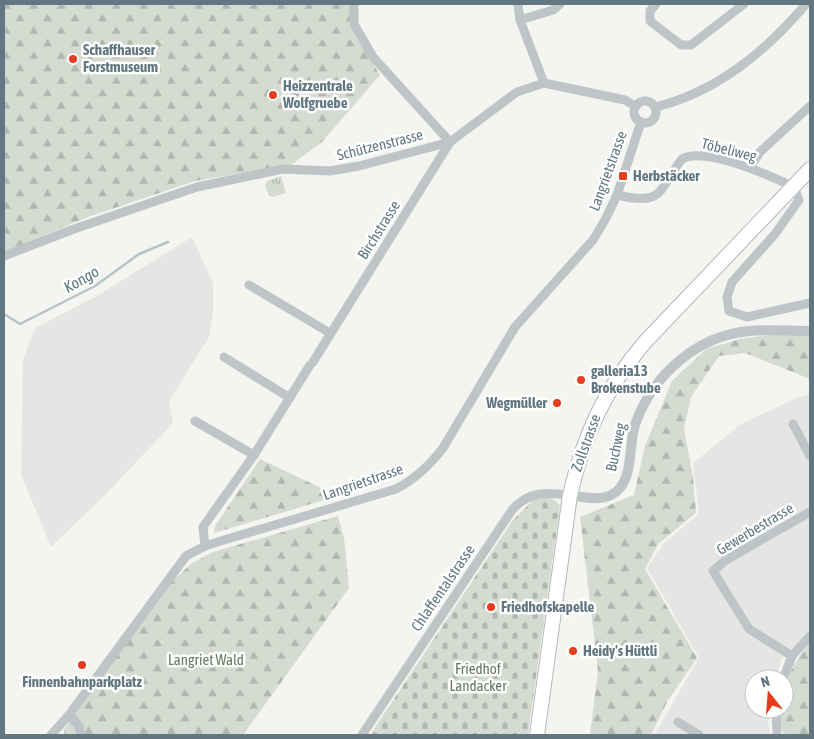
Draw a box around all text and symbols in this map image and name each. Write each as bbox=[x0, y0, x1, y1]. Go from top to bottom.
place label: Schaffhauser Forstmuseum bbox=[83, 41, 158, 75]
marker: Schaffhauser Forstmuseum bbox=[67, 53, 79, 65]
place label: Heizzentrale Wolfgruebe bbox=[282, 77, 353, 111]
marker: Heizzentrale Wolfgruebe bbox=[267, 89, 279, 101]
street label: Schützenstrasse bbox=[335, 126, 425, 163]
street label: Langrietstrasse bbox=[585, 128, 630, 213]
street label: Töbeliweg bbox=[700, 134, 759, 165]
place label: Herbstäcker bbox=[633, 167, 700, 184]
marker: Herbstäcker bbox=[617, 170, 629, 182]
street label: Birchstrasse bbox=[354, 197, 403, 262]
water label: Kongo bbox=[60, 262, 102, 297]
place label: galleria13 Brokenstube bbox=[591, 362, 661, 396]
marker: galleria13 Brokenstube bbox=[575, 374, 587, 386]
place label: Wegmüller bbox=[485, 394, 548, 411]
marker: Wegmüller bbox=[551, 397, 563, 409]
street label: Zollstrasse bbox=[567, 412, 604, 474]
street label: Buchweg bbox=[602, 421, 629, 473]
street label: Langrietstrasse bbox=[321, 460, 405, 503]
street label: Gewerbestrasse bbox=[713, 499, 796, 558]
street label: Chlaffentalstrasse bbox=[407, 541, 478, 634]
place label: Friedhofskapelle bbox=[501, 598, 595, 615]
marker: Friedhofskapelle bbox=[485, 601, 497, 613]
place label: Heidy's Hüttli bbox=[583, 642, 657, 659]
marker: Heidy's Hüttli bbox=[567, 645, 579, 657]
park label: Langriet Wald bbox=[168, 651, 244, 668]
marker: Finnenbahnparkplatz bbox=[76, 659, 88, 671]
park label: Friedhof Landacker bbox=[449, 660, 507, 694]
north arrow bbox=[744, 669, 794, 719]
place label: Finnenbahnparkplatz bbox=[22, 673, 142, 690]
text: N bbox=[759, 673, 771, 690]

